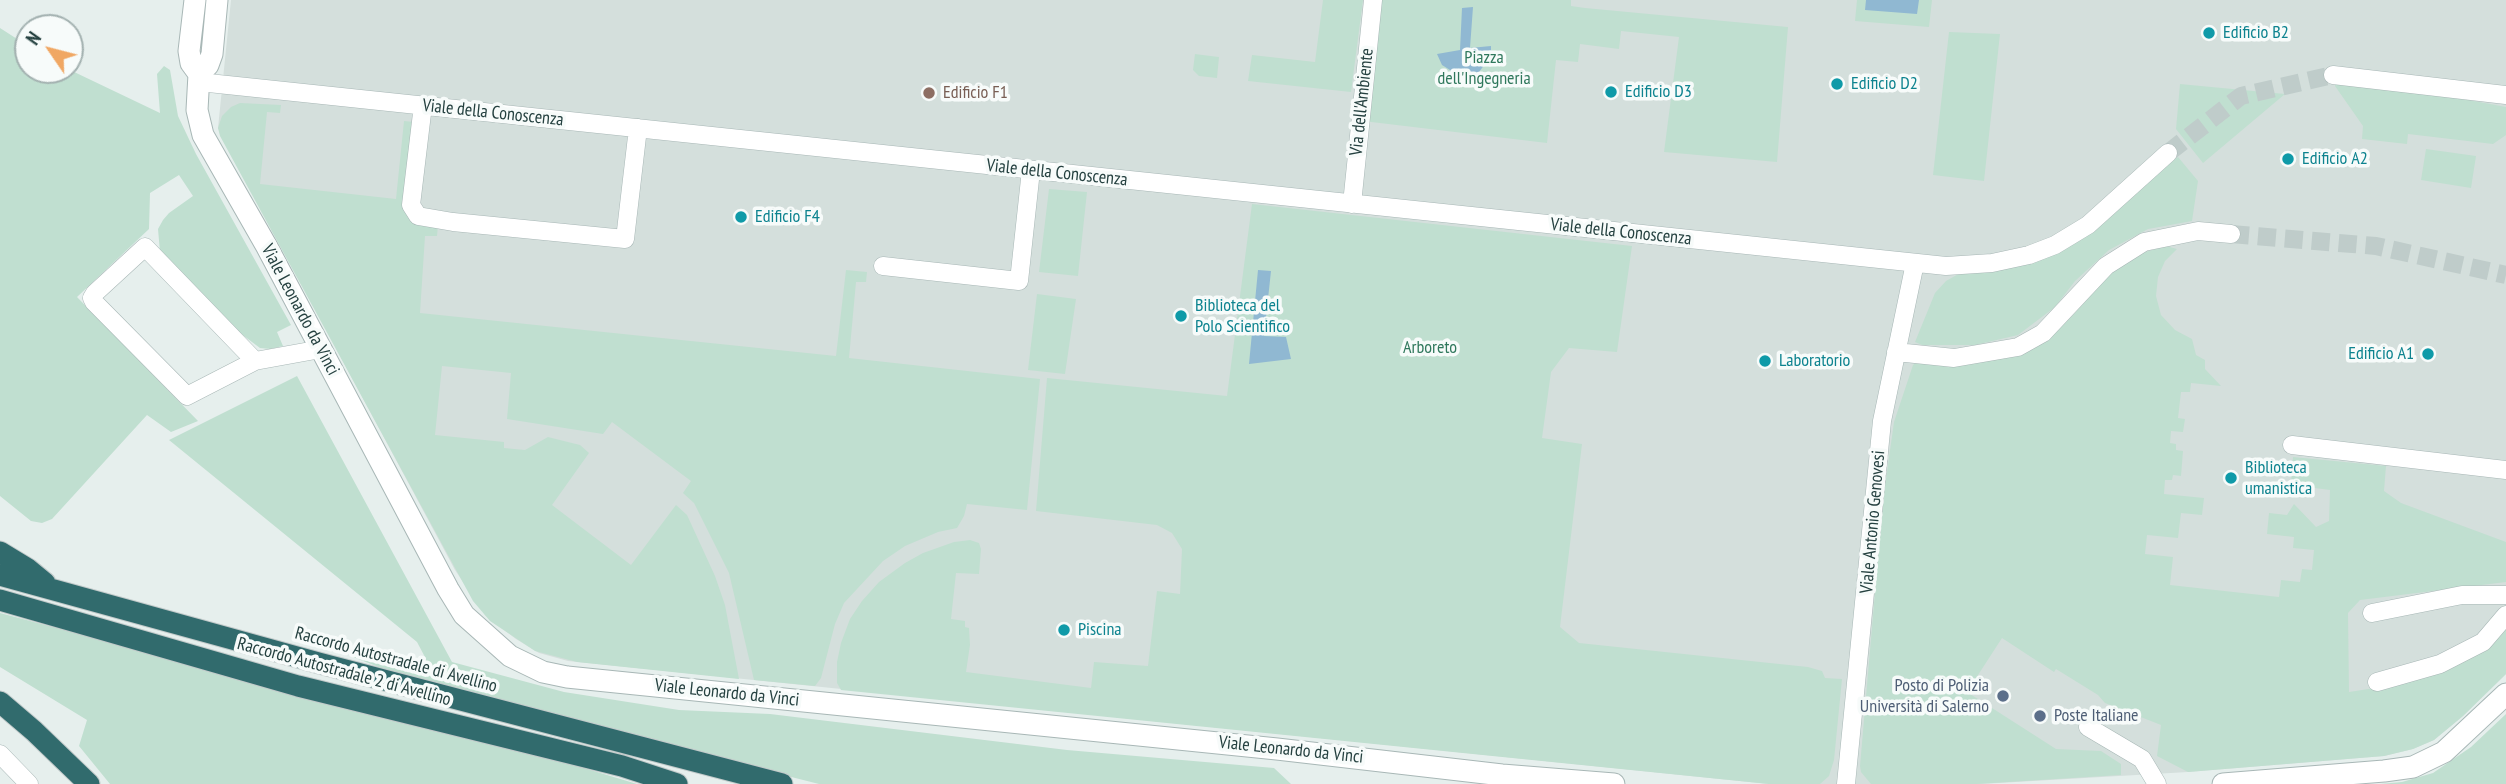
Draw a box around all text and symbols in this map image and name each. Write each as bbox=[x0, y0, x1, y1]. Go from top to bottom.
north arrow bbox=[14, 14, 84, 84]
place label: Edificio B2 bbox=[2223, 22, 2289, 44]
marker: Edificio B2 bbox=[2201, 25, 2217, 41]
text: N bbox=[21, 27, 46, 49]
street label: Via dell'Ambiente bbox=[1346, 47, 1378, 157]
park label: Piazza dell'Ingegneria bbox=[1437, 47, 1531, 90]
place label: Edificio D2 bbox=[1851, 73, 1918, 95]
marker: Edificio D2 bbox=[1829, 76, 1845, 92]
place label: Edificio D3 bbox=[1625, 81, 1692, 103]
place label: Edificio F1 bbox=[943, 82, 1008, 104]
marker: Edificio D3 bbox=[1603, 84, 1619, 100]
marker: Edificio F1 bbox=[921, 85, 937, 101]
street label: Viale della Conoscenza bbox=[421, 95, 565, 131]
place label: Edificio A2 bbox=[2302, 148, 2368, 170]
marker: Edificio A2 bbox=[2280, 151, 2296, 167]
street label: Viale della Conoscenza bbox=[985, 155, 1129, 191]
place label: Edificio F4 bbox=[755, 206, 820, 228]
marker: Edificio F4 bbox=[733, 209, 749, 225]
street label: Viale della Conoscenza bbox=[1549, 214, 1693, 250]
street label: Viale Leonardo da Vinci bbox=[256, 241, 344, 379]
place label: Biblioteca del Polo Scientifico bbox=[1195, 295, 1290, 338]
marker: Biblioteca del Polo Scientifico bbox=[1173, 308, 1189, 324]
park label: Arboreto bbox=[1403, 337, 1457, 359]
place label: Edificio A1 bbox=[2348, 343, 2414, 365]
marker: Edificio A1 bbox=[2420, 346, 2436, 362]
place label: Laboratorio bbox=[1779, 350, 1850, 372]
marker: Laboratorio bbox=[1757, 353, 1773, 369]
street label: Viale Antonio Genovesi bbox=[1856, 450, 1890, 594]
place label: Biblioteca umanistica bbox=[2245, 457, 2312, 500]
marker: Biblioteca umanistica bbox=[2223, 470, 2239, 486]
place label: Piscina bbox=[1078, 619, 1122, 641]
marker: Piscina bbox=[1056, 622, 1072, 638]
street label: Raccordo Autostradale di Avellino bbox=[293, 623, 499, 697]
street label: Raccordo Autostradale 2 di Avellino bbox=[235, 633, 453, 711]
street label: Viale Leonardo da Vinci bbox=[654, 675, 800, 711]
place label: Posto di Polizia Università di Salerno bbox=[1860, 675, 1989, 718]
marker: Posto di Polizia Università di Salerno bbox=[1995, 688, 2011, 704]
place label: Poste Italiane bbox=[2054, 705, 2138, 727]
marker: Poste Italiane bbox=[2032, 708, 2048, 724]
street label: Viale Leonardo da Vinci bbox=[1218, 732, 1364, 768]

